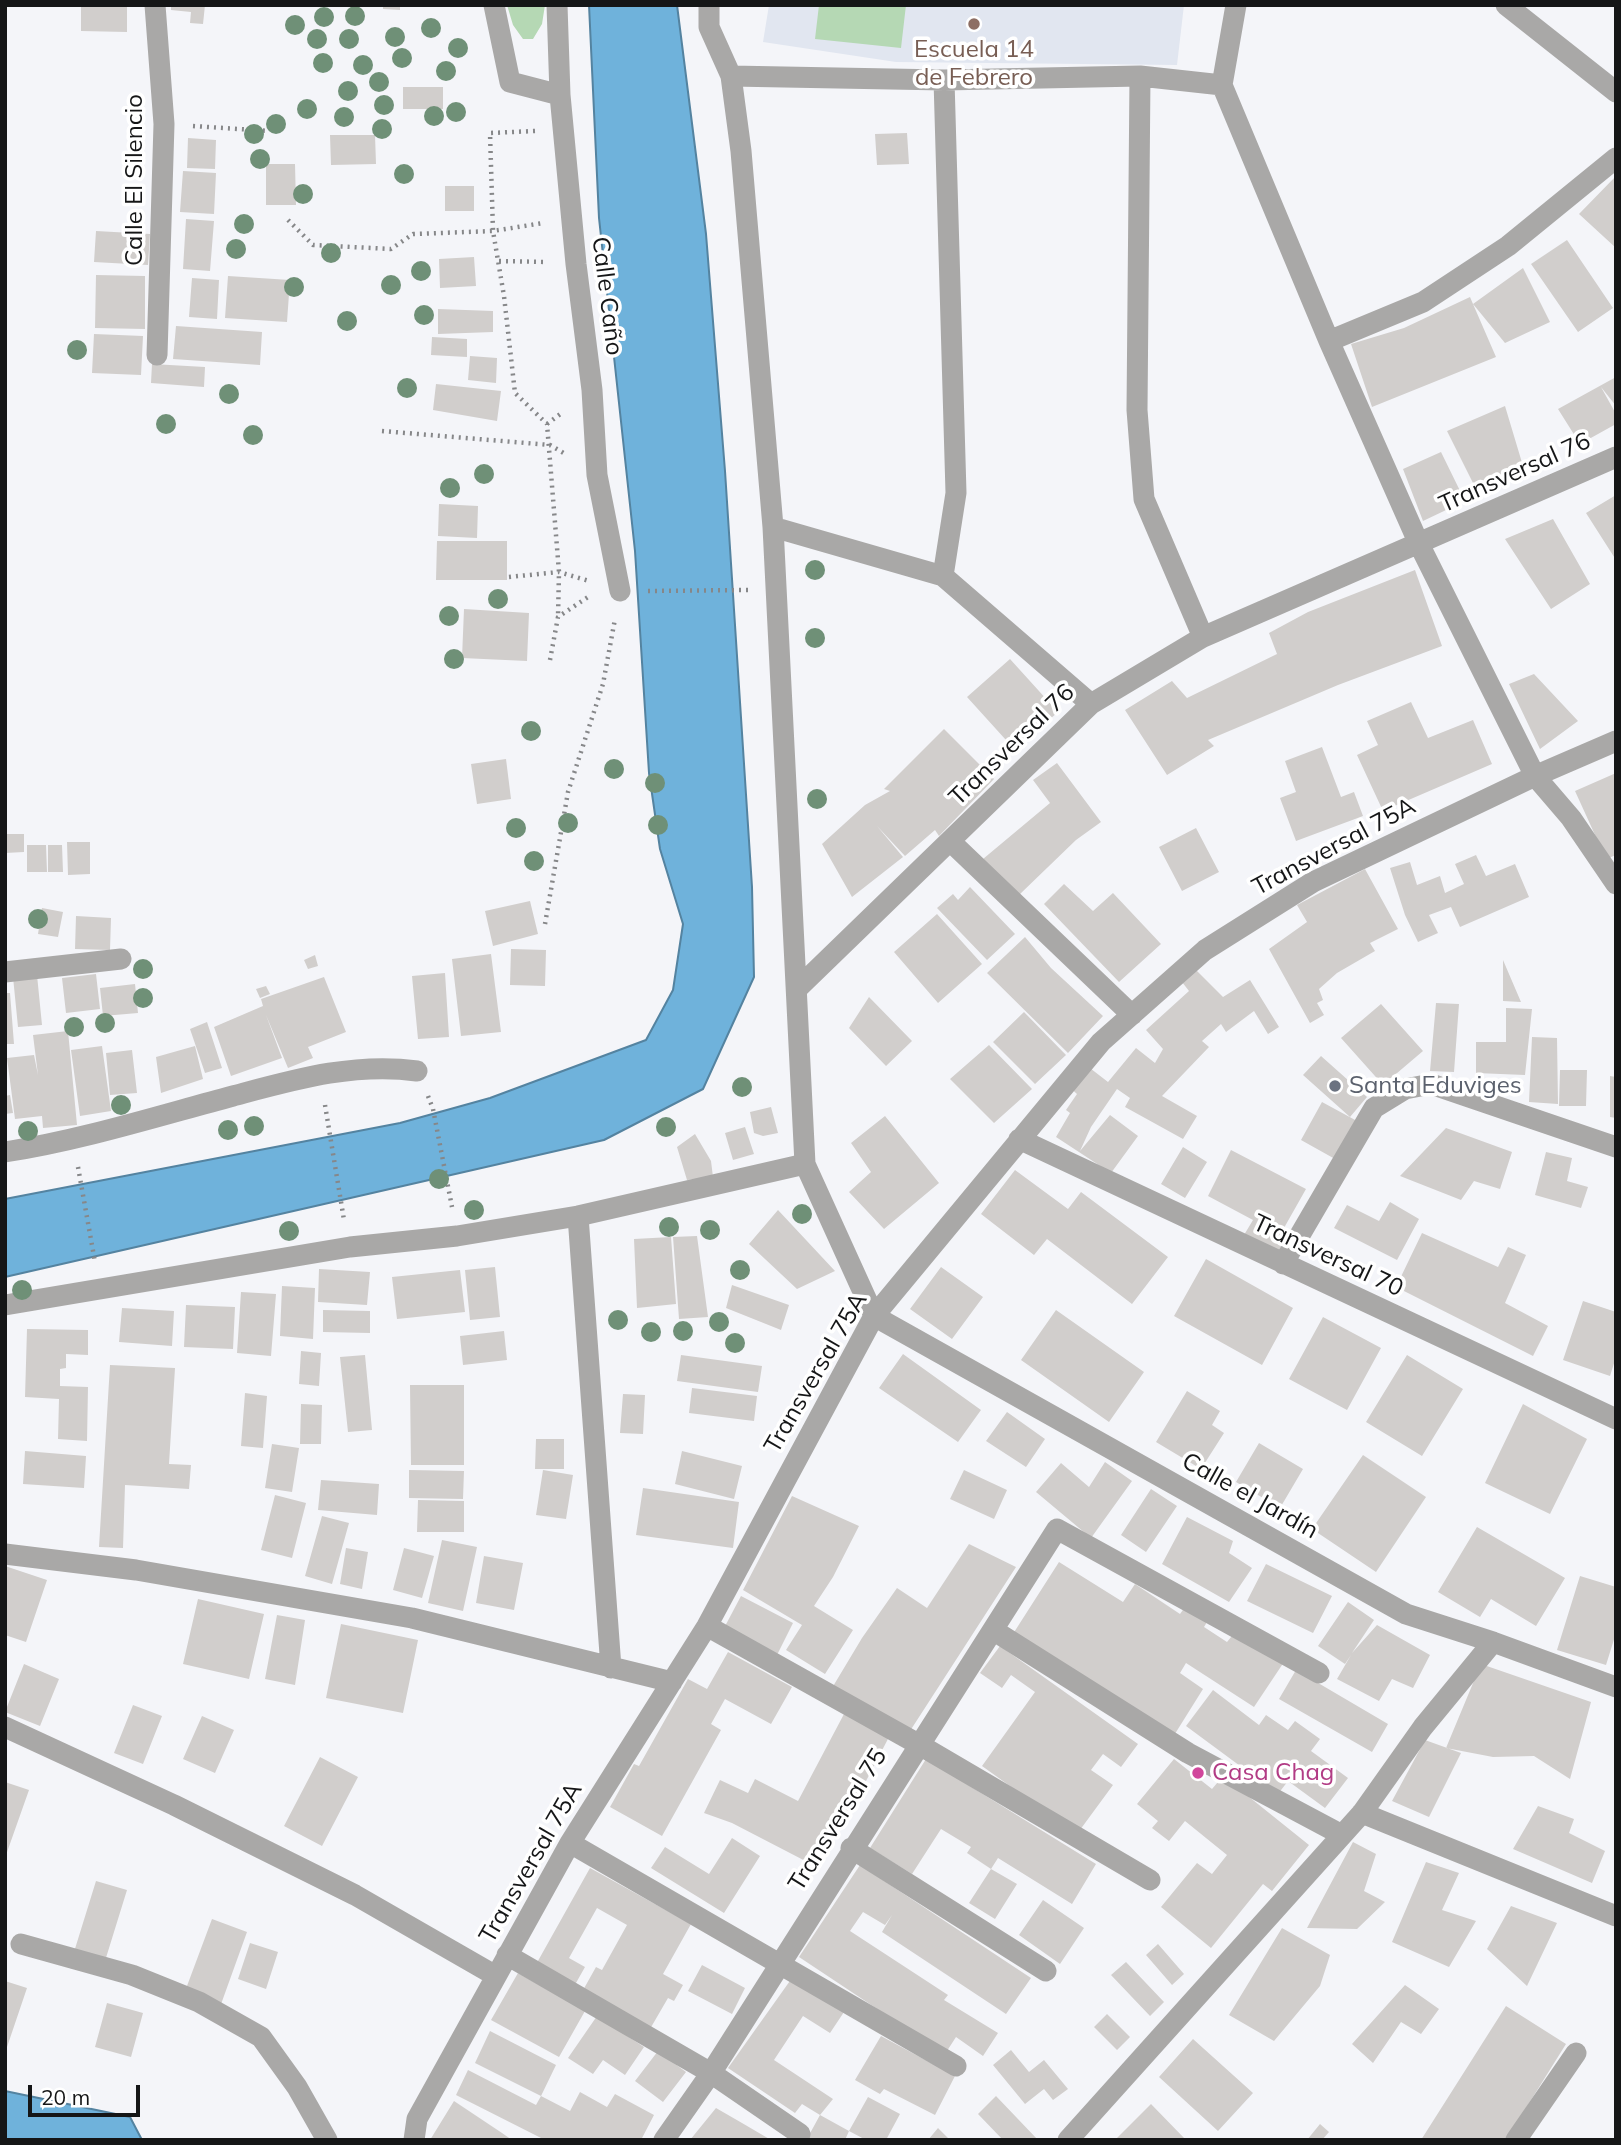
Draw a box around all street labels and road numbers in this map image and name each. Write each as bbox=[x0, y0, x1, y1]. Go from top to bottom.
street label: Calle El Silencio bbox=[121, 94, 149, 266]
street label: Calle Caño bbox=[585, 235, 629, 357]
street label: Transversal 76 bbox=[1435, 427, 1595, 519]
street label: Transversal 76 bbox=[943, 678, 1081, 812]
street label: Transversal 75A bbox=[1248, 792, 1420, 902]
street label: Transversal 70 bbox=[1248, 1209, 1408, 1303]
street label: Transversal 75A bbox=[758, 1288, 874, 1458]
street label: Calle el Jardín bbox=[1177, 1447, 1323, 1545]
street label: Transversal 75 bbox=[783, 1743, 893, 1897]
street label: Transversal 75A bbox=[473, 1778, 589, 1948]

